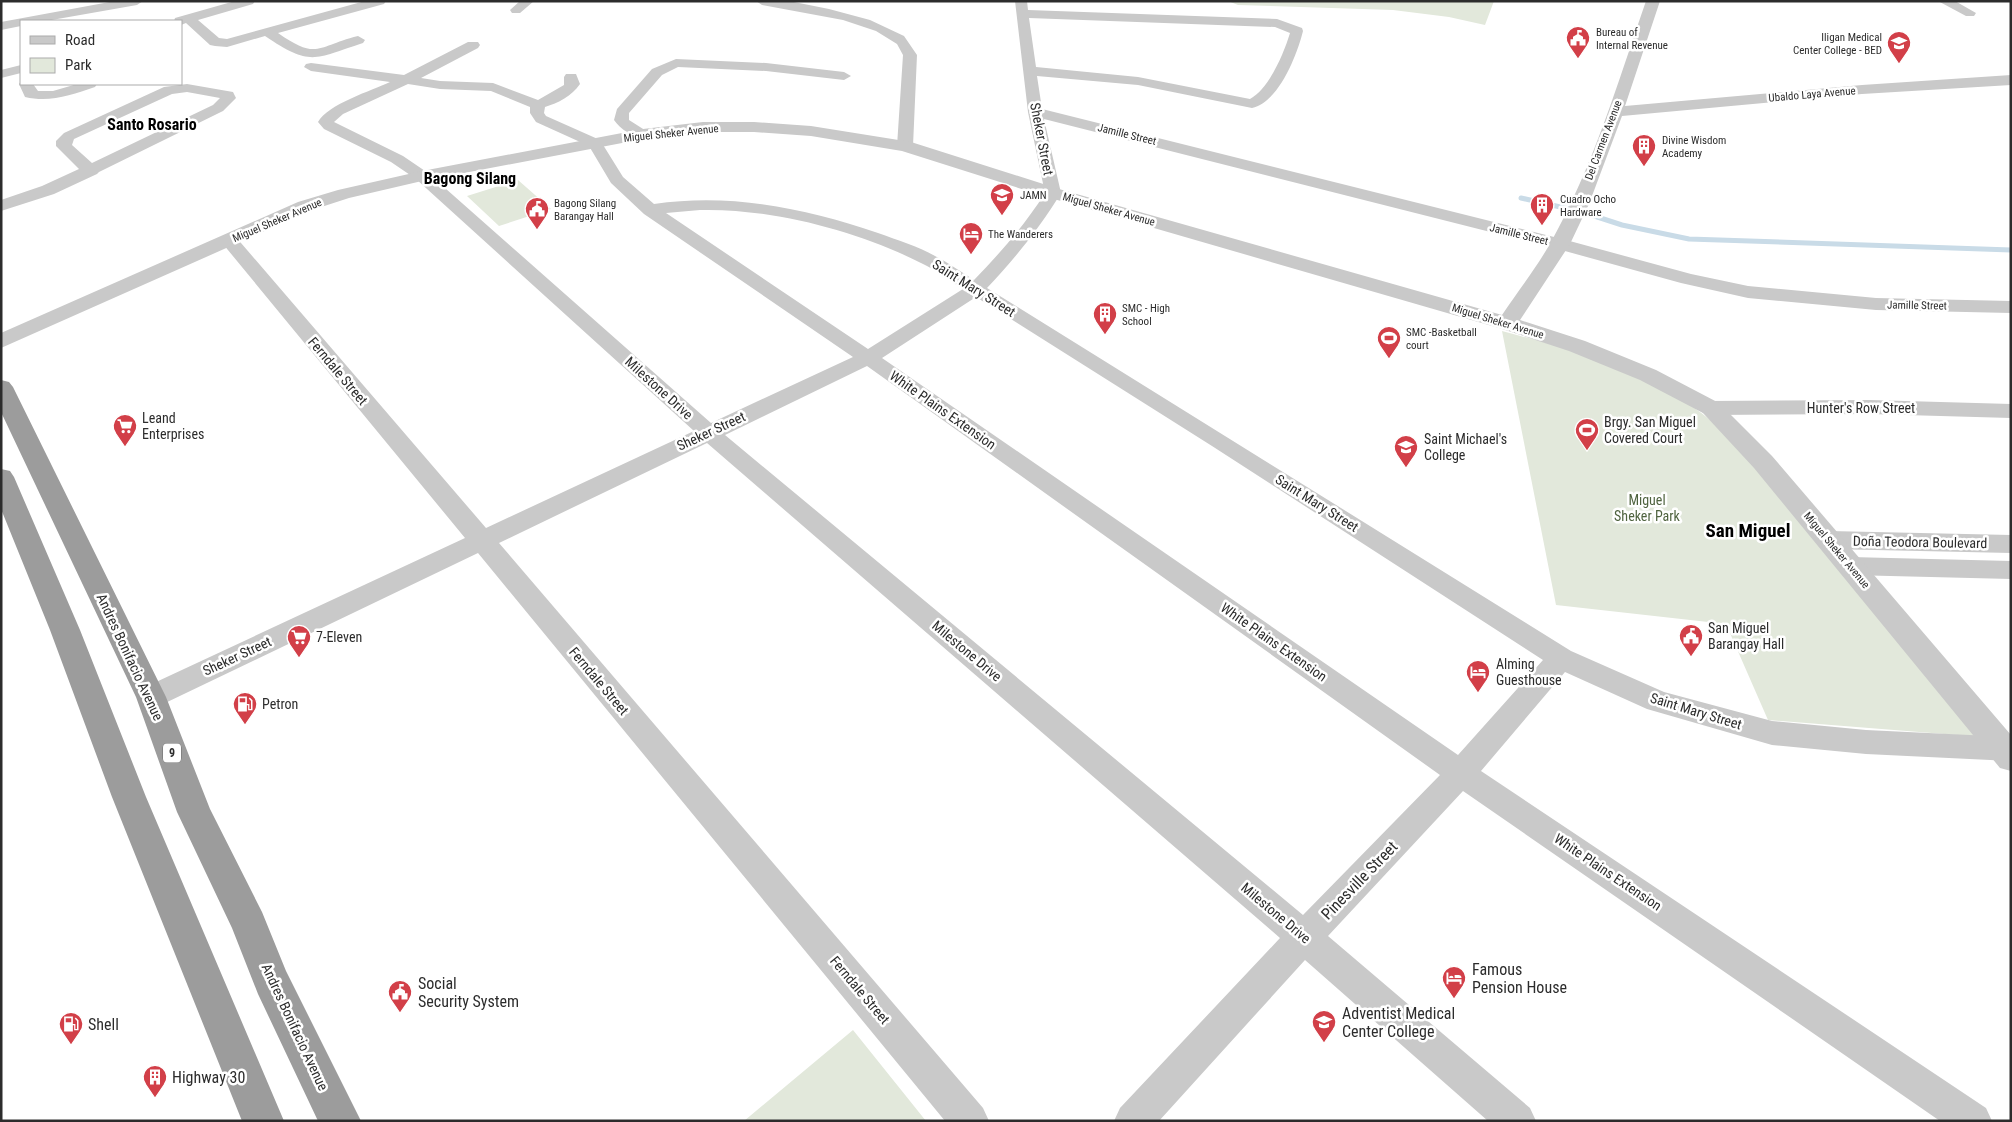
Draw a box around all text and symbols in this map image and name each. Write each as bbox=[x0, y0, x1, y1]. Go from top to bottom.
legend bbox=[20, 20, 182, 85]
public building icon: Bureau of Internal Revenue bbox=[1565, 25, 1591, 59]
place label: Bureau of Internal Revenue bbox=[1596, 26, 1668, 52]
school or university icon: Iligan Medical Center College - BED bbox=[1886, 30, 1912, 64]
text: Road bbox=[65, 31, 95, 49]
place label: Iligan Medical Center College - BED bbox=[1793, 31, 1882, 57]
text: Park bbox=[65, 56, 92, 74]
street label: Ubaldo Laya Avenue bbox=[1768, 84, 1856, 105]
street label: Del Carmen Avenue bbox=[1582, 98, 1625, 182]
street label: Sheker Street bbox=[1027, 101, 1057, 177]
district label: Santo Rosario bbox=[107, 115, 197, 134]
street label: Jamille Street bbox=[1096, 121, 1158, 148]
street label: Miguel Sheker Avenue bbox=[623, 122, 719, 145]
building icon: Divine Wisdom Academy bbox=[1631, 133, 1657, 167]
place label: Divine Wisdom Academy bbox=[1662, 134, 1726, 160]
district label: Bagong Silang bbox=[424, 169, 516, 188]
school or university icon: JAMN bbox=[989, 182, 1015, 216]
place label: JAMN bbox=[1020, 189, 1047, 202]
street label: Miguel Sheker Avenue bbox=[1061, 190, 1157, 229]
building icon: Cuadro Ocho Hardware bbox=[1529, 192, 1555, 226]
place label: Cuadro Ocho Hardware bbox=[1560, 193, 1617, 219]
street label: Miguel Sheker Avenue bbox=[231, 196, 324, 245]
public building icon: Bagong Silang Barangay Hall bbox=[524, 196, 550, 230]
place label: Bagong Silang Barangay Hall bbox=[554, 197, 616, 223]
hotel icon: The Wanderers bbox=[958, 221, 984, 255]
street label: Jamille Street bbox=[1488, 221, 1550, 248]
place label: The Wanderers bbox=[988, 228, 1053, 241]
street label: Saint Mary Street bbox=[930, 256, 1018, 320]
street label: Jamille Street bbox=[1887, 298, 1947, 313]
building icon: SMC - High School bbox=[1092, 301, 1118, 335]
street label: Miguel Sheker Avenue bbox=[1450, 301, 1545, 342]
place label: SMC - High School bbox=[1122, 302, 1170, 328]
sports icon: SMC -Basketball court bbox=[1376, 325, 1402, 359]
place label: SMC -Basketball court bbox=[1406, 326, 1477, 352]
street label: Ferndale Street bbox=[305, 334, 371, 408]
street label: Milestone Drive bbox=[622, 353, 696, 423]
street label: White Plains Extension bbox=[887, 367, 999, 453]
street label: Hunter's Row Street bbox=[1807, 400, 1915, 416]
street label: Sheker Street bbox=[674, 408, 748, 454]
place label: Leand Enterprises bbox=[142, 410, 204, 442]
supermarket icon: Leand Enterprises bbox=[112, 413, 138, 447]
place label: Brgy. San Miguel Covered Court bbox=[1604, 414, 1696, 446]
sports icon: Brgy. San Miguel Covered Court bbox=[1574, 417, 1600, 451]
place label: Saint Michael's College bbox=[1424, 431, 1507, 463]
school or university icon: Saint Michael's College bbox=[1393, 434, 1419, 468]
street label: Saint Mary Street bbox=[1273, 471, 1361, 535]
park label: Miguel Sheker Park bbox=[1614, 492, 1681, 524]
street label: Miguel Sheker Avenue bbox=[1801, 510, 1872, 591]
district label: San Miguel bbox=[1706, 519, 1790, 542]
street label: Doña Teodora Boulevard bbox=[1853, 533, 1987, 551]
street label: Andres Bonifacio Avenue bbox=[94, 591, 167, 723]
street label: White Plains Extension bbox=[1218, 599, 1330, 685]
street label: Milestone Drive bbox=[929, 617, 1005, 685]
place label: San Miguel Barangay Hall bbox=[1708, 620, 1784, 652]
public building icon: San Miguel Barangay Hall bbox=[1678, 623, 1704, 657]
supermarket icon: 7-Eleven bbox=[286, 624, 312, 658]
place label: 7-Eleven bbox=[316, 629, 362, 645]
street label: Sheker Street bbox=[200, 633, 274, 679]
street label: Ferndale Street bbox=[566, 644, 632, 718]
place label: Alming Guesthouse bbox=[1496, 656, 1562, 688]
hotel icon: Alming Guesthouse bbox=[1465, 659, 1491, 693]
street label: Saint Mary Street bbox=[1648, 689, 1744, 733]
fuel station icon: Petron bbox=[232, 691, 258, 725]
place label: Petron bbox=[262, 696, 298, 712]
road number: 9 bbox=[163, 744, 181, 762]
street label: White Plains Extension bbox=[1551, 830, 1665, 914]
street label: Pinesville Street bbox=[1317, 837, 1402, 923]
street label: Milestone Drive bbox=[1238, 879, 1314, 947]
street label: Ferndale Street bbox=[827, 953, 893, 1027]
place label: Famous Pension House bbox=[1472, 960, 1567, 997]
street label: Andres Bonifacio Avenue bbox=[259, 961, 332, 1093]
hotel icon: Famous Pension House bbox=[1441, 965, 1467, 999]
place label: Social Security System bbox=[418, 974, 519, 1011]
public building icon: Social Security System bbox=[387, 979, 413, 1013]
place label: Adventist Medical Center College bbox=[1342, 1004, 1455, 1041]
school or university icon: Adventist Medical Center College bbox=[1311, 1009, 1337, 1043]
fuel station icon: Shell bbox=[58, 1011, 84, 1045]
place label: Shell bbox=[88, 1015, 119, 1034]
building icon: Highway 30 bbox=[142, 1064, 168, 1098]
place label: Highway 30 bbox=[172, 1068, 245, 1087]

